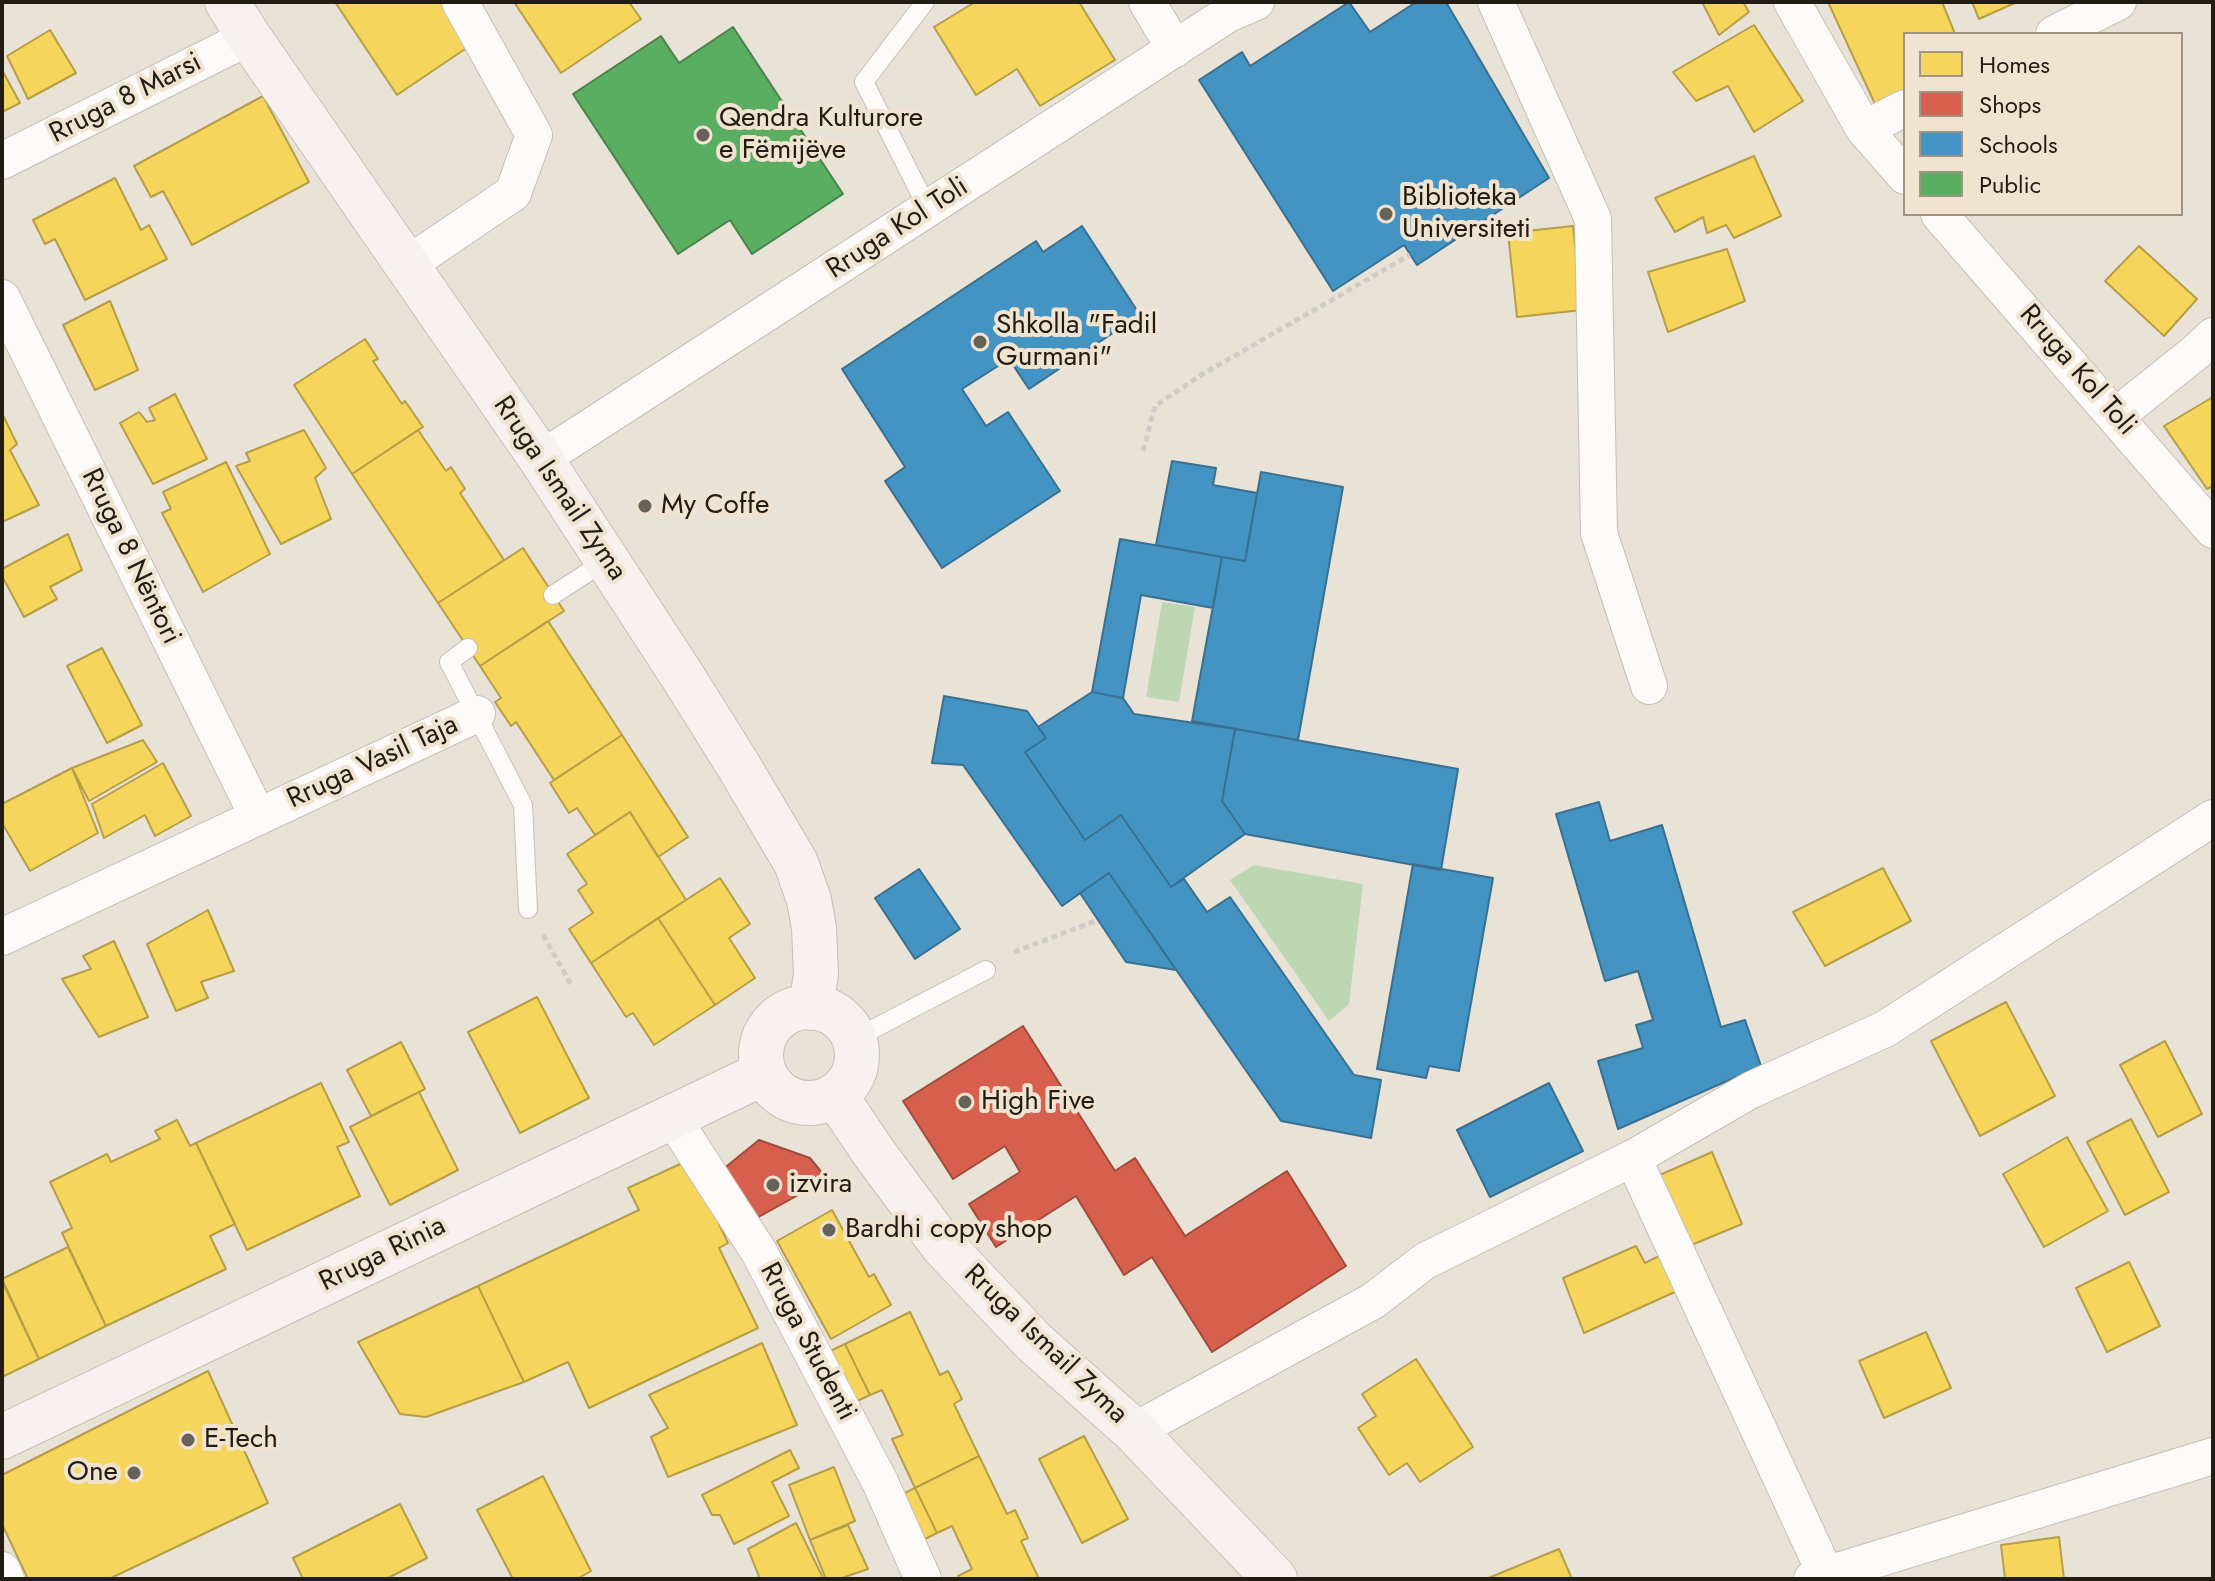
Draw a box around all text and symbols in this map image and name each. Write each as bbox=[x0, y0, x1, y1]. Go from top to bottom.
legend bbox=[1903, 32, 2183, 216]
street label: Rruga 8 Marsi bbox=[45, 46, 207, 152]
text: Homes bbox=[1979, 47, 2050, 82]
text: Shops bbox=[1979, 87, 2041, 122]
place label: Qendra Kulturore e Fëmijëve bbox=[719, 102, 923, 168]
marker: Qendra Kulturore e Fëmijëve bbox=[694, 126, 712, 144]
text: Schools bbox=[1979, 127, 2058, 162]
text: Public bbox=[1979, 167, 2041, 202]
street label: Rruga Kol Toli bbox=[821, 171, 975, 287]
place label: Biblioteka Universiteti bbox=[1402, 181, 1531, 247]
marker: Biblioteka Universiteti bbox=[1377, 205, 1395, 223]
street label: Rruga Kol Toli bbox=[2011, 299, 2143, 443]
place label: Shkolla "Fadil Gurmani" bbox=[996, 309, 1157, 375]
marker: Shkolla "Fadil Gurmani" bbox=[971, 333, 989, 351]
street label: Rruga Ismail Zyma bbox=[485, 391, 633, 587]
street label: Rruga 8 Nëntori bbox=[73, 464, 187, 650]
place label: My Coffe bbox=[661, 489, 769, 523]
marker: My Coffe bbox=[636, 497, 654, 515]
street label: Rruga Vasil Taja bbox=[282, 709, 464, 817]
place label: High Five bbox=[981, 1085, 1095, 1119]
marker: High Five bbox=[956, 1093, 974, 1111]
place label: izvira bbox=[789, 1168, 852, 1202]
marker: izvira bbox=[764, 1176, 782, 1194]
street label: Rruga Rinia bbox=[314, 1210, 452, 1300]
place label: Bardhi copy shop bbox=[845, 1213, 1052, 1247]
marker: Bardhi copy shop bbox=[820, 1221, 838, 1239]
street label: Rruga Studenti bbox=[751, 1257, 863, 1427]
street label: Rruga Ismail Zyma bbox=[956, 1258, 1134, 1432]
place label: E-Tech bbox=[204, 1423, 278, 1457]
marker: E-Tech bbox=[179, 1431, 197, 1449]
place label: One bbox=[67, 1456, 118, 1490]
marker: One bbox=[125, 1464, 143, 1482]

